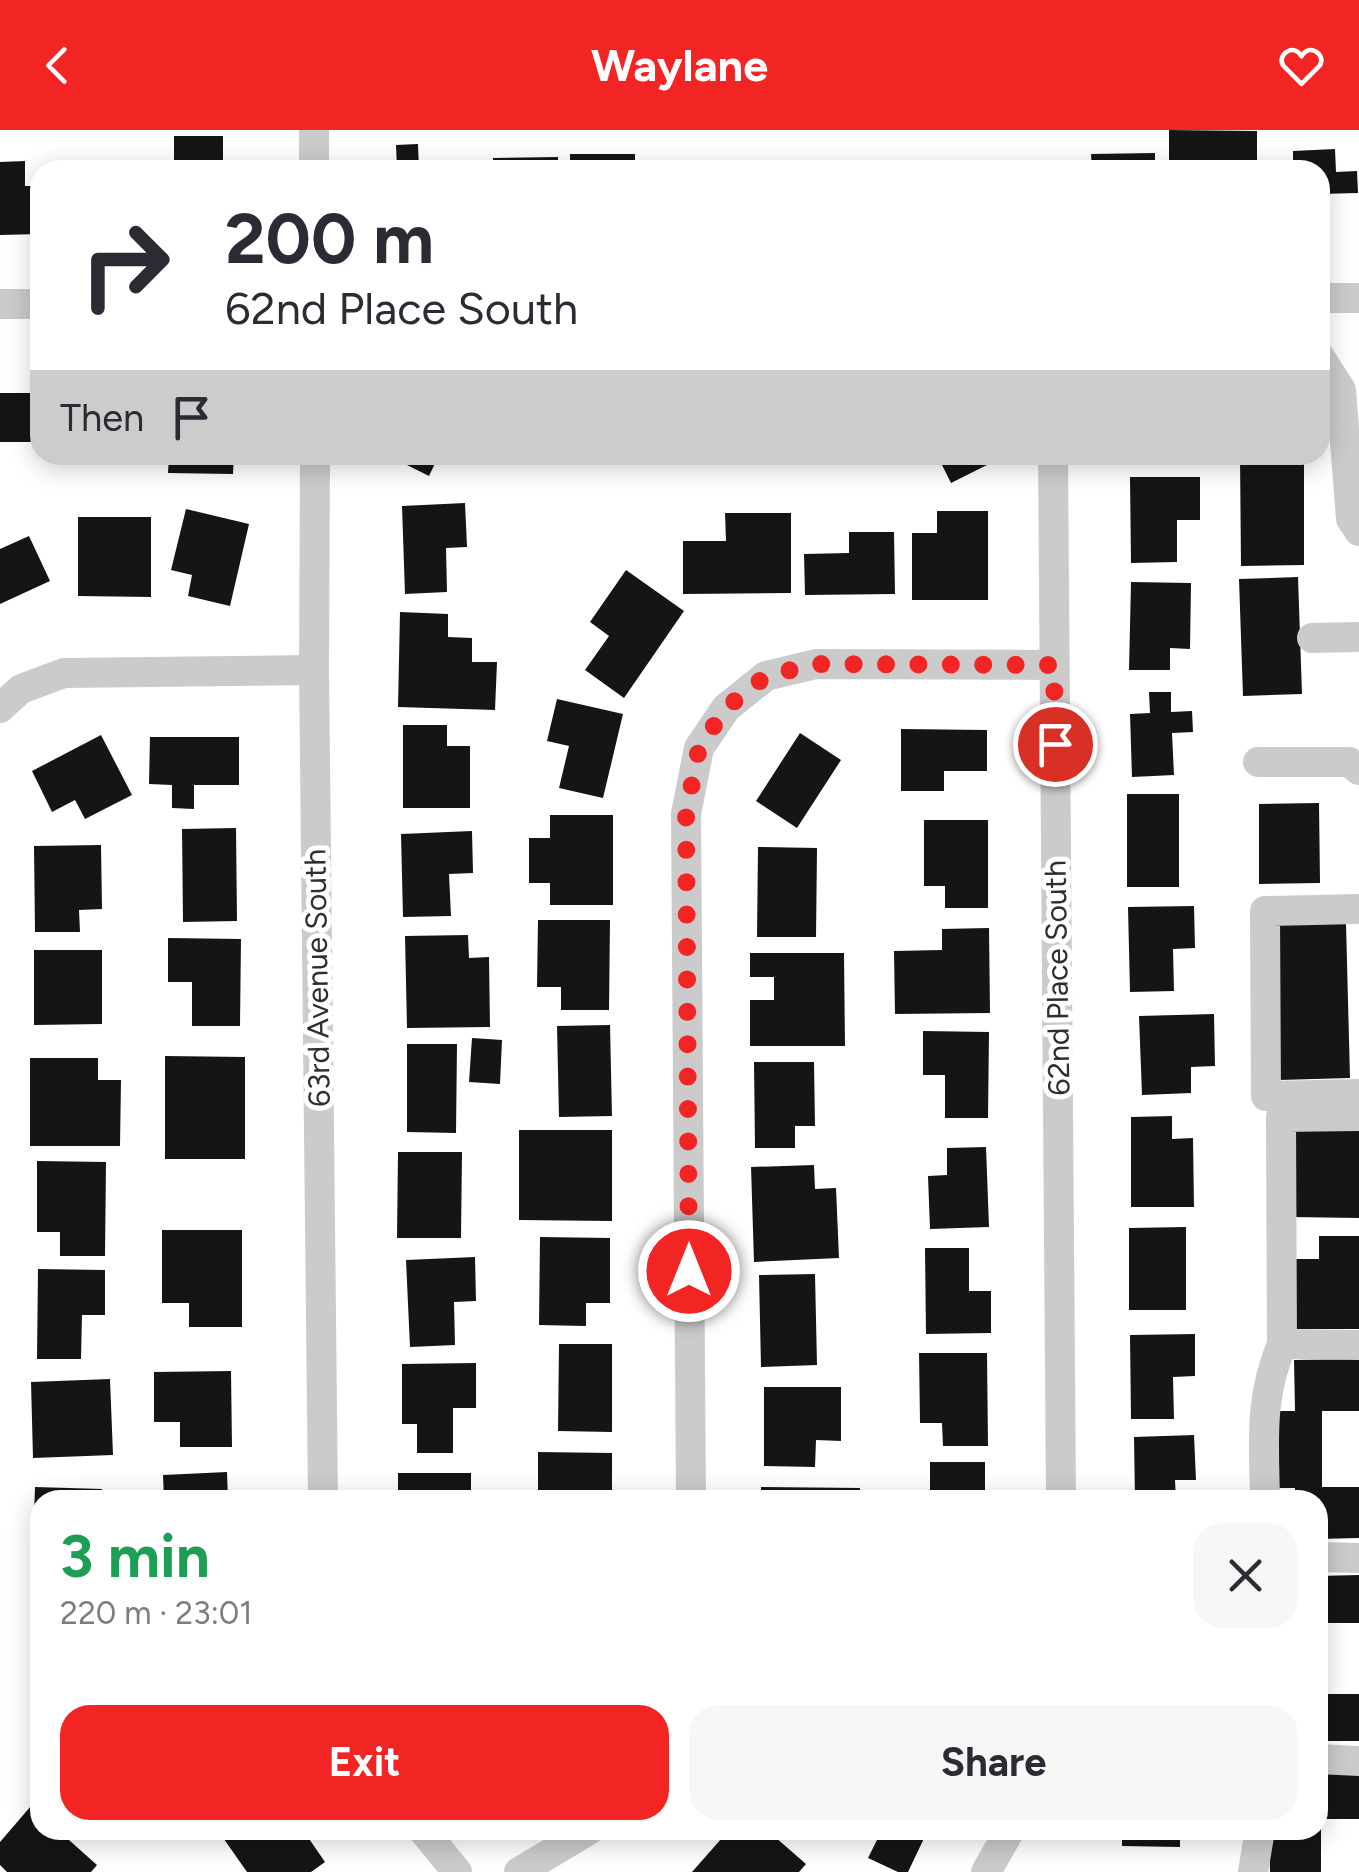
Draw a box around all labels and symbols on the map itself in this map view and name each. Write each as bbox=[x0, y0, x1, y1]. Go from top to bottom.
pin bbox=[1013, 702, 1098, 787]
street label: 63rd Avenue South bbox=[296, 849, 338, 1107]
street label: 62nd Place South bbox=[1036, 860, 1078, 1096]
position arrow bbox=[637, 1219, 741, 1323]

